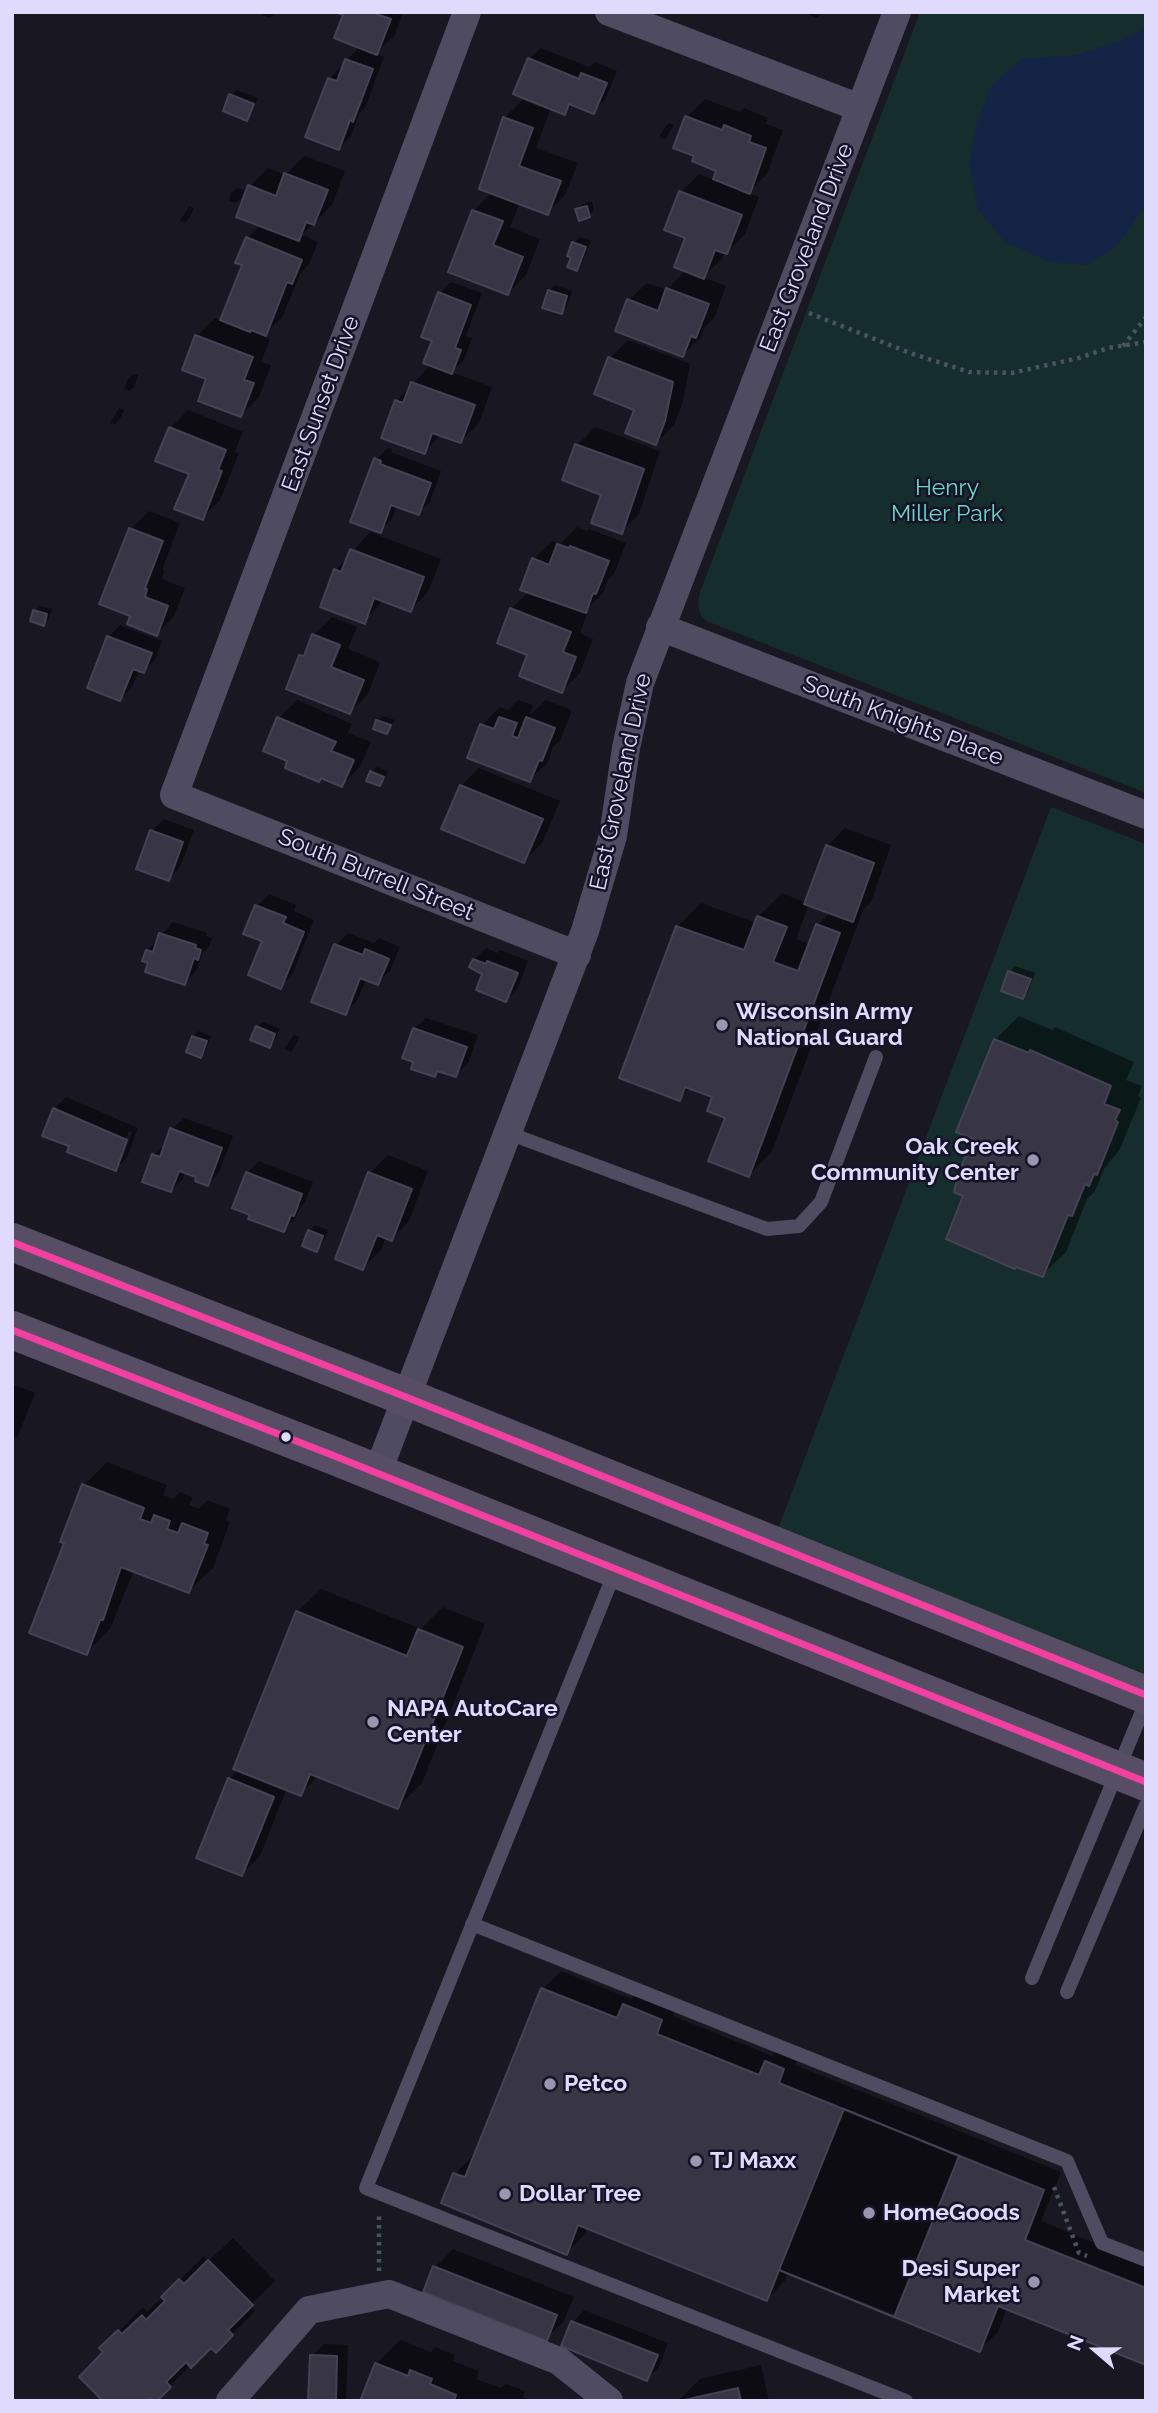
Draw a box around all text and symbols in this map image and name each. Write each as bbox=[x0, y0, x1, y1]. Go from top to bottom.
street label: East Groveland Drive bbox=[754, 140, 860, 356]
street label: East Sunset Drive bbox=[276, 312, 366, 496]
park label: Henry Miller Park bbox=[891, 474, 1003, 528]
street label: South Knights Place bbox=[799, 670, 1007, 772]
street label: East Groveland Drive bbox=[585, 671, 657, 893]
street label: South Burrell Street bbox=[274, 823, 478, 927]
place label: Wisconsin Army National Guard bbox=[736, 998, 913, 1052]
marker: Wisconsin Army National Guard bbox=[714, 1017, 730, 1033]
place label: Oak Creek Community Center bbox=[811, 1133, 1019, 1187]
marker: Oak Creek Community Center bbox=[1025, 1152, 1041, 1168]
unlabelled marker bbox=[279, 1430, 293, 1444]
place label: NAPA AutoCare Center bbox=[387, 1695, 558, 1749]
marker: NAPA AutoCare Center bbox=[365, 1714, 381, 1730]
place label: Petco bbox=[564, 2070, 627, 2098]
marker: Petco bbox=[542, 2076, 558, 2092]
place label: TJ Maxx bbox=[710, 2147, 796, 2175]
marker: TJ Maxx bbox=[688, 2153, 704, 2169]
place label: Dollar Tree bbox=[519, 2180, 641, 2208]
marker: Dollar Tree bbox=[497, 2186, 513, 2202]
place label: HomeGoods bbox=[883, 2199, 1020, 2227]
marker: HomeGoods bbox=[861, 2205, 877, 2221]
place label: Desi Super Market bbox=[901, 2255, 1020, 2309]
marker: Desi Super Market bbox=[1026, 2274, 1042, 2290]
north arrow bbox=[1060, 2315, 1130, 2385]
text: N bbox=[1062, 2332, 1088, 2353]

